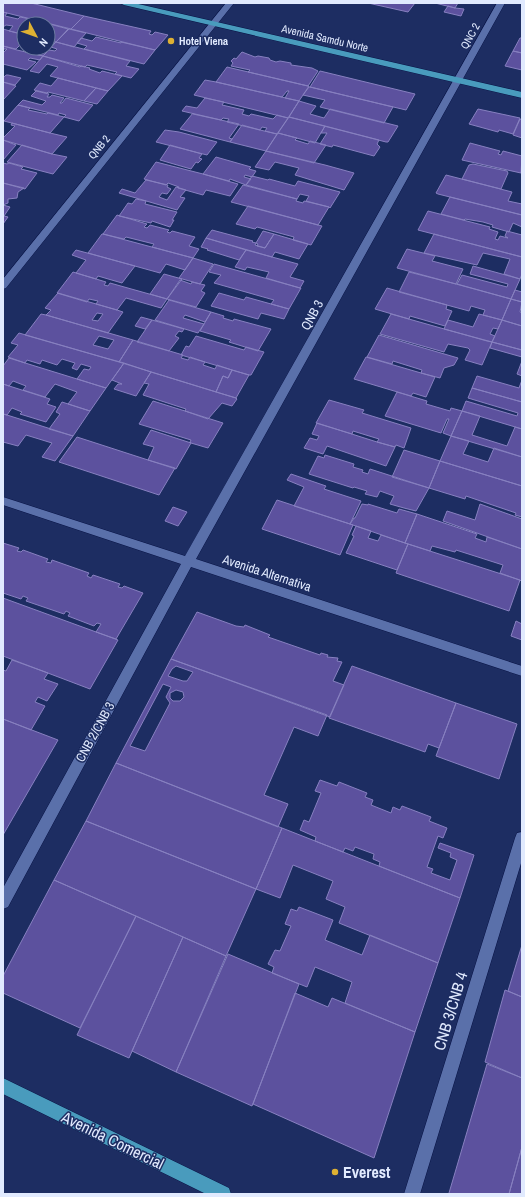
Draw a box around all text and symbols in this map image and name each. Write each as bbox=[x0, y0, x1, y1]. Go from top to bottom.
north arrow bbox=[16, 16, 56, 56]
street label: Avenida Samdu Norte bbox=[279, 21, 370, 55]
street label: QNC 2 bbox=[457, 21, 483, 51]
place label: Hotel Viena bbox=[179, 34, 228, 48]
text: N bbox=[36, 36, 51, 50]
marker: Hotel Viena bbox=[166, 36, 176, 46]
street label: QNB 2 bbox=[85, 132, 113, 162]
street label: QNB 3 bbox=[297, 297, 327, 333]
street label: Avenida Alternativa bbox=[220, 550, 314, 595]
street label: CNB 2/CNB 3 bbox=[72, 699, 118, 765]
street label: CNB 3/CNB 4 bbox=[428, 969, 472, 1053]
street label: Avenida Comercial bbox=[57, 1105, 168, 1174]
place label: Everest bbox=[343, 1161, 391, 1183]
marker: Everest bbox=[330, 1167, 340, 1177]

